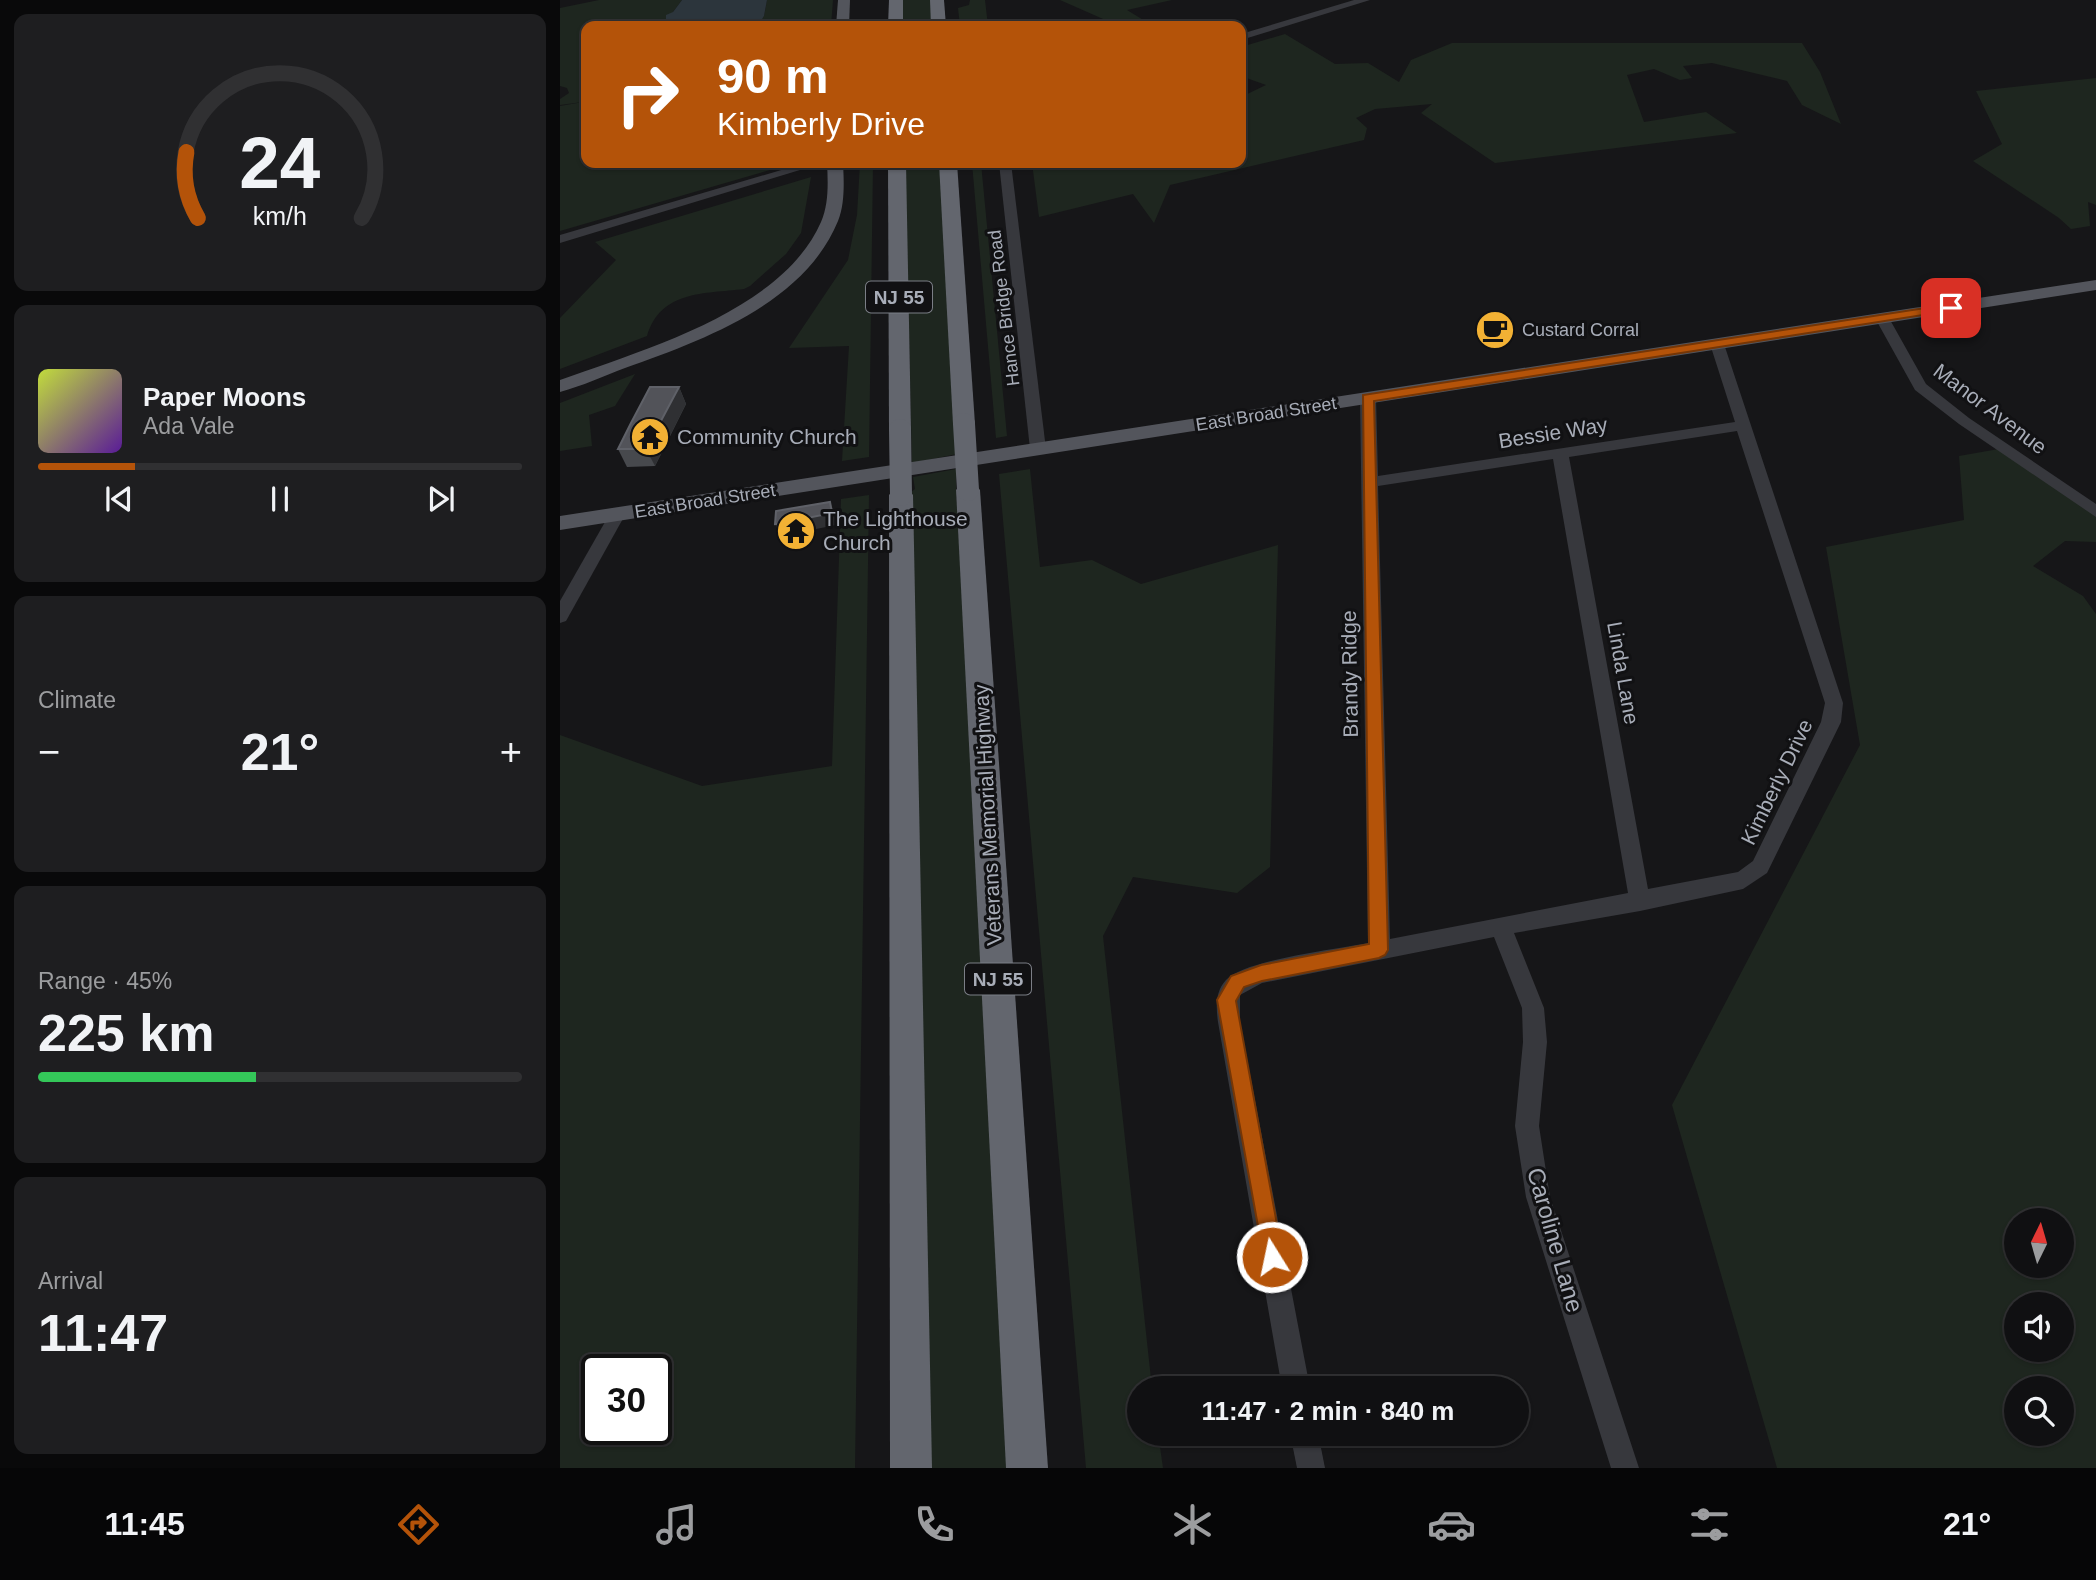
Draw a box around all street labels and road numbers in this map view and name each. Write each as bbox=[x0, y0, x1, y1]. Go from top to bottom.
street label: Hance Bridge Road bbox=[985, 229, 1023, 387]
road number: NJ 55 bbox=[866, 282, 932, 312]
street label: Manor Avenue bbox=[1929, 359, 2051, 458]
street label: East Broad Street bbox=[1194, 393, 1338, 435]
street label: Bessie Way bbox=[1497, 412, 1610, 452]
street label: East Broad Street bbox=[633, 480, 777, 522]
street label: Brandy Ridge bbox=[1337, 610, 1362, 738]
street label: Linda Lane bbox=[1603, 620, 1644, 726]
street label: Veterans Memorial Highway bbox=[969, 683, 1006, 946]
street label: Kimberly Drive bbox=[1736, 715, 1817, 848]
road number: NJ 55 bbox=[965, 964, 1031, 995]
street label: Caroline Lane bbox=[1522, 1164, 1589, 1315]

